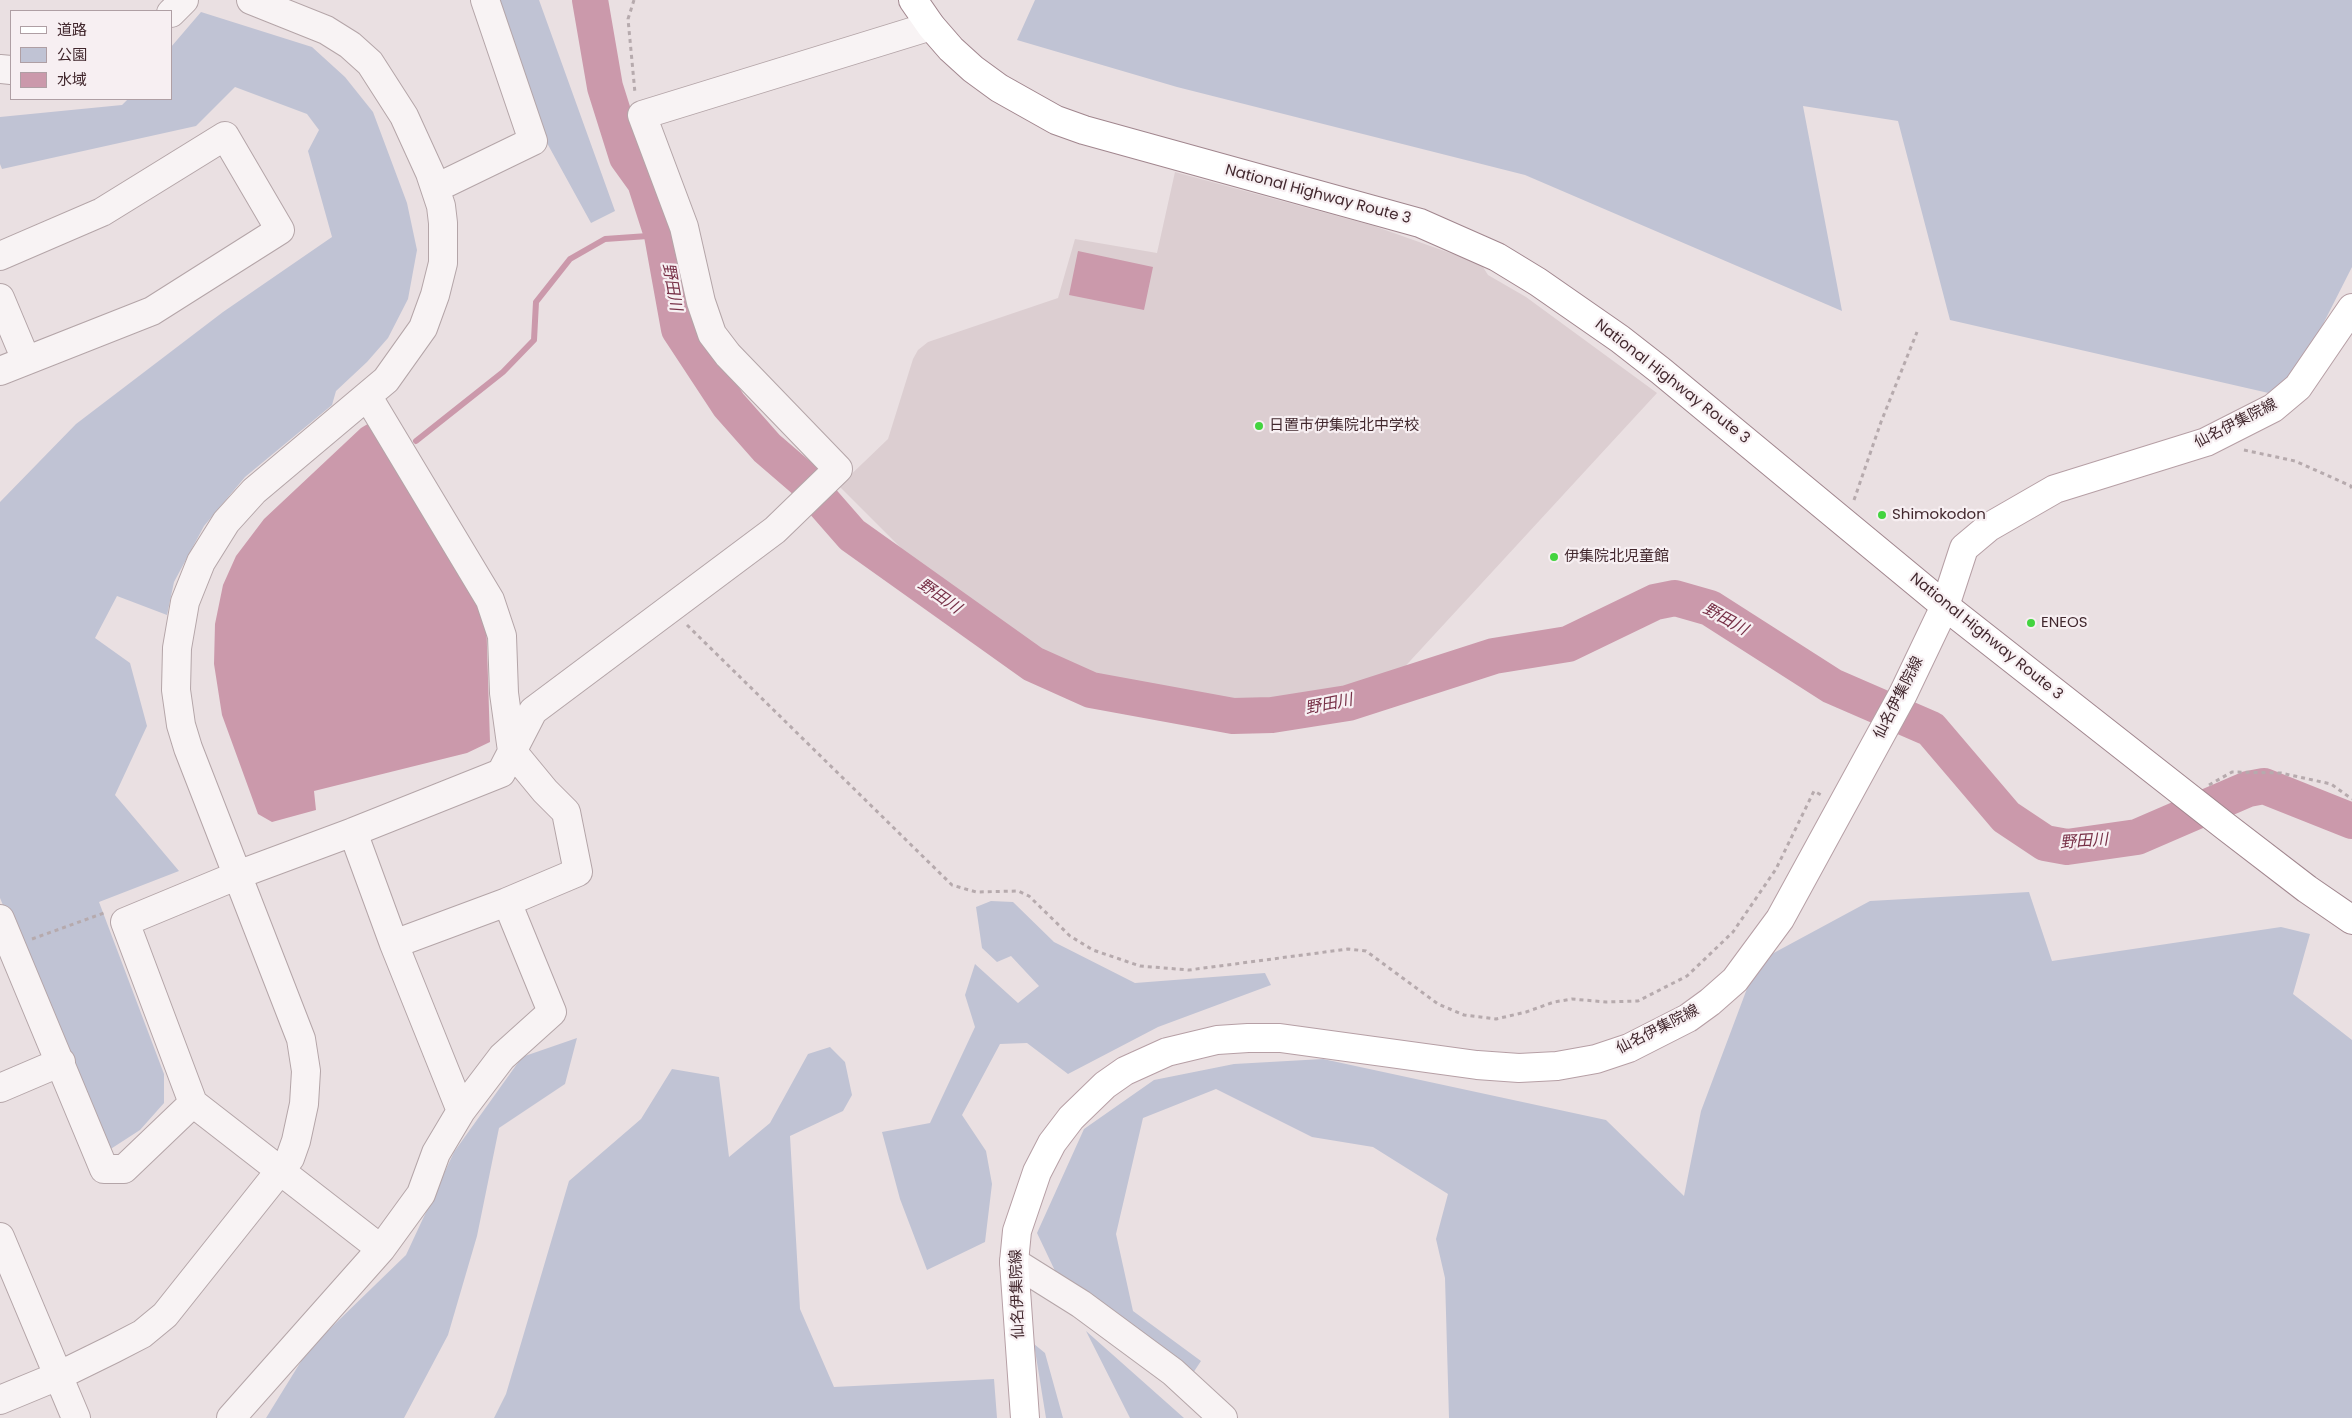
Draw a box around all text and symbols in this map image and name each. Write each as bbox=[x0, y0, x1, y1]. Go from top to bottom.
legend bbox=[10, 10, 172, 100]
text: 道路 bbox=[57, 19, 87, 40]
text: 公園 bbox=[57, 44, 87, 65]
text: 水域 bbox=[57, 69, 87, 90]
street label: National Highway Route 3 bbox=[1223, 162, 1413, 228]
water label: 野田川 bbox=[657, 262, 685, 312]
street label: National Highway Route 3 bbox=[1591, 316, 1753, 448]
street label: 仙名伊集院線 bbox=[2192, 396, 2280, 452]
place label: 日置市伊集院北中学校 bbox=[1269, 417, 1419, 435]
marker: 日置市伊集院北中学校 bbox=[1253, 420, 1265, 432]
place label: Shimokodon bbox=[1892, 506, 1986, 524]
marker: Shimokodon bbox=[1876, 509, 1888, 521]
place label: 伊集院北児童館 bbox=[1564, 548, 1669, 566]
marker: 伊集院北児童館 bbox=[1548, 551, 1560, 563]
street label: National Highway Route 3 bbox=[1906, 570, 2066, 704]
water label: 野田川 bbox=[914, 575, 964, 619]
water label: 野田川 bbox=[1699, 600, 1751, 640]
place label: ENEOS bbox=[2041, 614, 2088, 632]
marker: ENEOS bbox=[2025, 617, 2037, 629]
street label: 仙名伊集院線 bbox=[1871, 654, 1927, 742]
water label: 野田川 bbox=[1304, 691, 1354, 719]
water label: 野田川 bbox=[2059, 831, 2109, 853]
street label: 仙名伊集院線 bbox=[1614, 1002, 1702, 1058]
street label: 仙名伊集院線 bbox=[1007, 1249, 1029, 1339]

